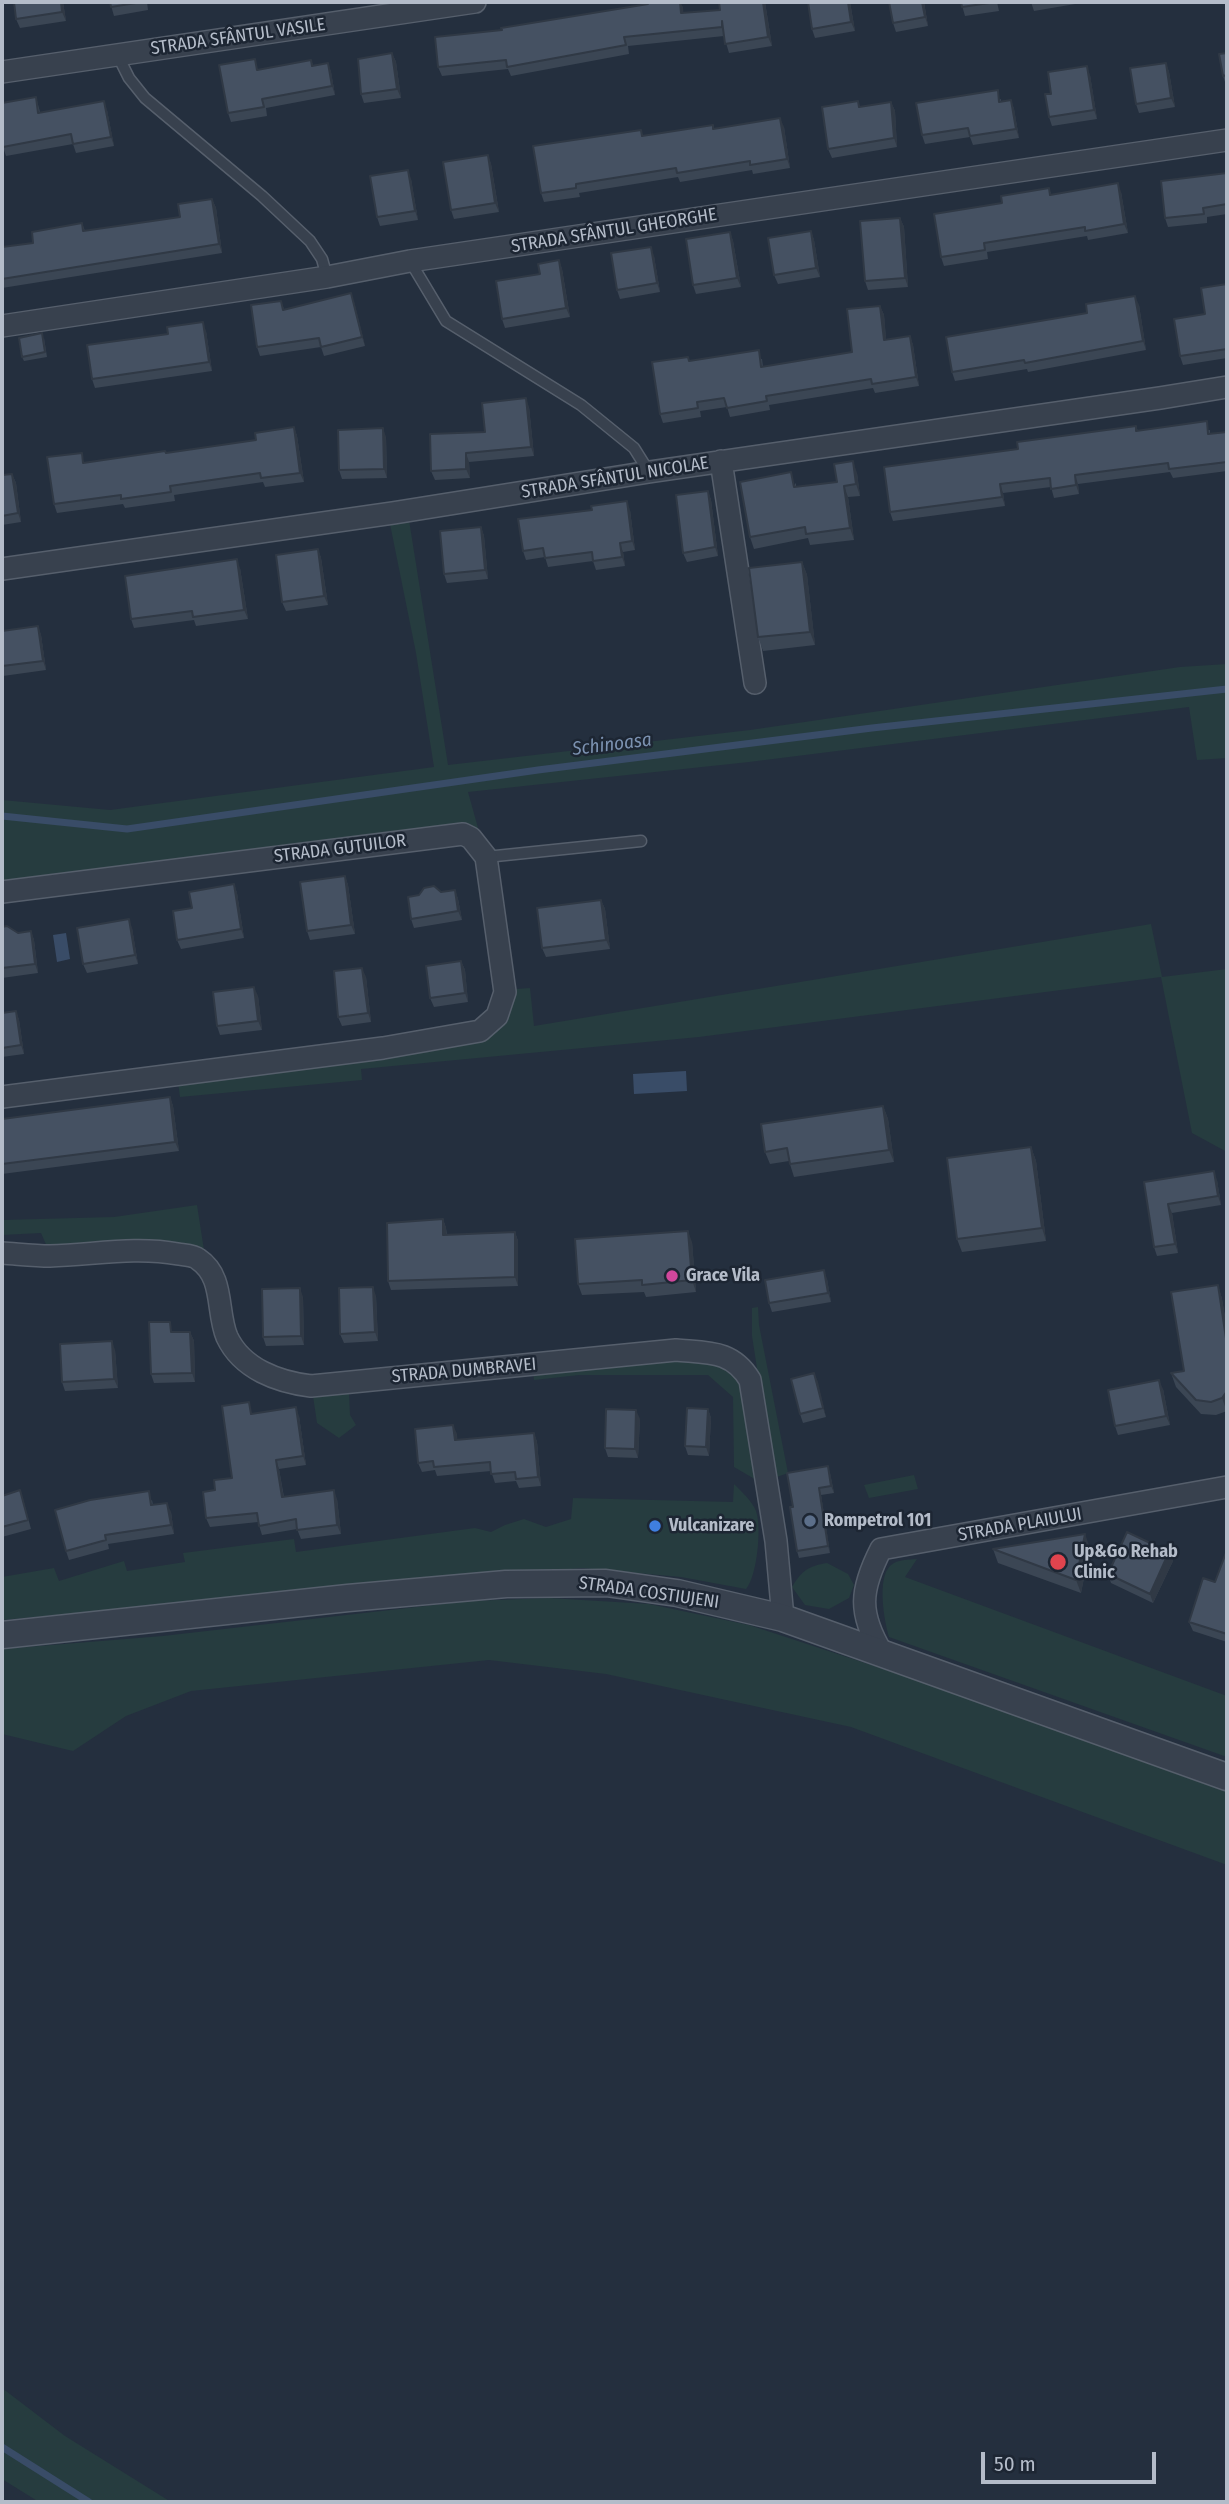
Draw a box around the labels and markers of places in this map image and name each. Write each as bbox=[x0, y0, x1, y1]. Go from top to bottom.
place label: Grace Vila bbox=[686, 1265, 760, 1287]
marker: Grace Vila bbox=[664, 1268, 680, 1284]
place label: Rompetrol 101 bbox=[824, 1510, 931, 1532]
marker: Rompetrol 101 bbox=[802, 1513, 818, 1529]
place label: Vulcanizare bbox=[669, 1515, 754, 1537]
marker: Vulcanizare bbox=[647, 1518, 663, 1534]
place label: Up&Go Rehab Clinic bbox=[1074, 1541, 1178, 1584]
marker: Up&Go Rehab Clinic bbox=[1048, 1552, 1068, 1572]

